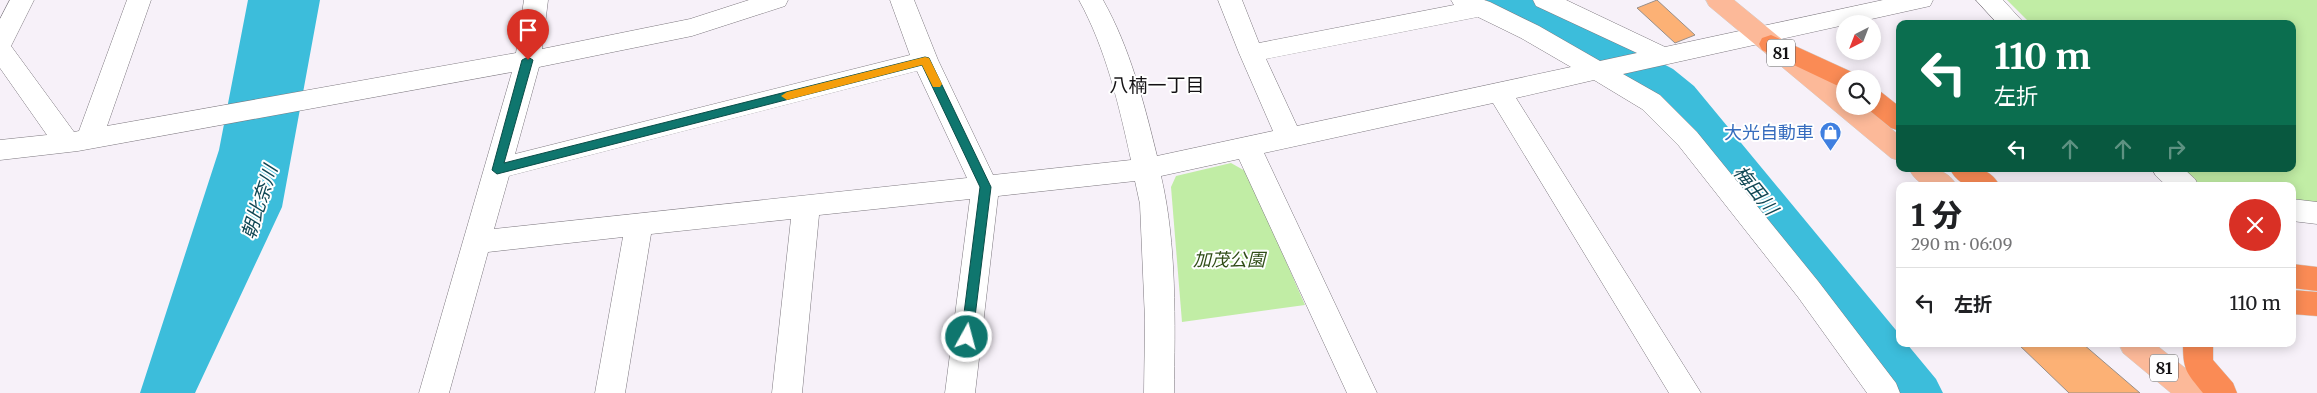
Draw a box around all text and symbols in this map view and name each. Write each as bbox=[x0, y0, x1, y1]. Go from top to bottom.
pin bbox=[507, 9, 549, 60]
north arrow bbox=[1836, 15, 1881, 60]
map controls bbox=[1836, 15, 1881, 115]
icon: arrive bbox=[514, 16, 542, 44]
text: 110 m bbox=[1994, 35, 2091, 79]
road number: 81 bbox=[1767, 40, 1795, 66]
icon: left bbox=[1911, 40, 1976, 105]
button: search bbox=[1836, 70, 1881, 115]
district label: 八楠一丁目 bbox=[1109, 73, 1205, 97]
text: 左折 bbox=[1994, 82, 2038, 110]
place label: 大光自動車 bbox=[1724, 121, 1814, 144]
shop icon: 大光自動車 bbox=[1818, 121, 1842, 152]
icon: left bbox=[2003, 135, 2031, 163]
icon: ahead bbox=[2056, 135, 2084, 163]
icon: ahead bbox=[2109, 135, 2137, 163]
icon: right bbox=[2162, 135, 2190, 163]
water label: 朝比奈川 bbox=[236, 160, 283, 242]
water label: 梅田川 bbox=[1729, 160, 1785, 221]
text: 1 分 bbox=[1911, 196, 1962, 234]
button: close bbox=[2229, 199, 2281, 251]
text: 290 m · 06:09 bbox=[1911, 234, 2012, 254]
park label: 加茂公園 bbox=[1193, 248, 1268, 271]
icon: left bbox=[1911, 289, 1939, 317]
text: 110 m bbox=[2230, 291, 2281, 315]
text: 左折 bbox=[1954, 292, 1992, 316]
position arrow bbox=[940, 310, 992, 362]
road number: 81 bbox=[2150, 354, 2178, 382]

